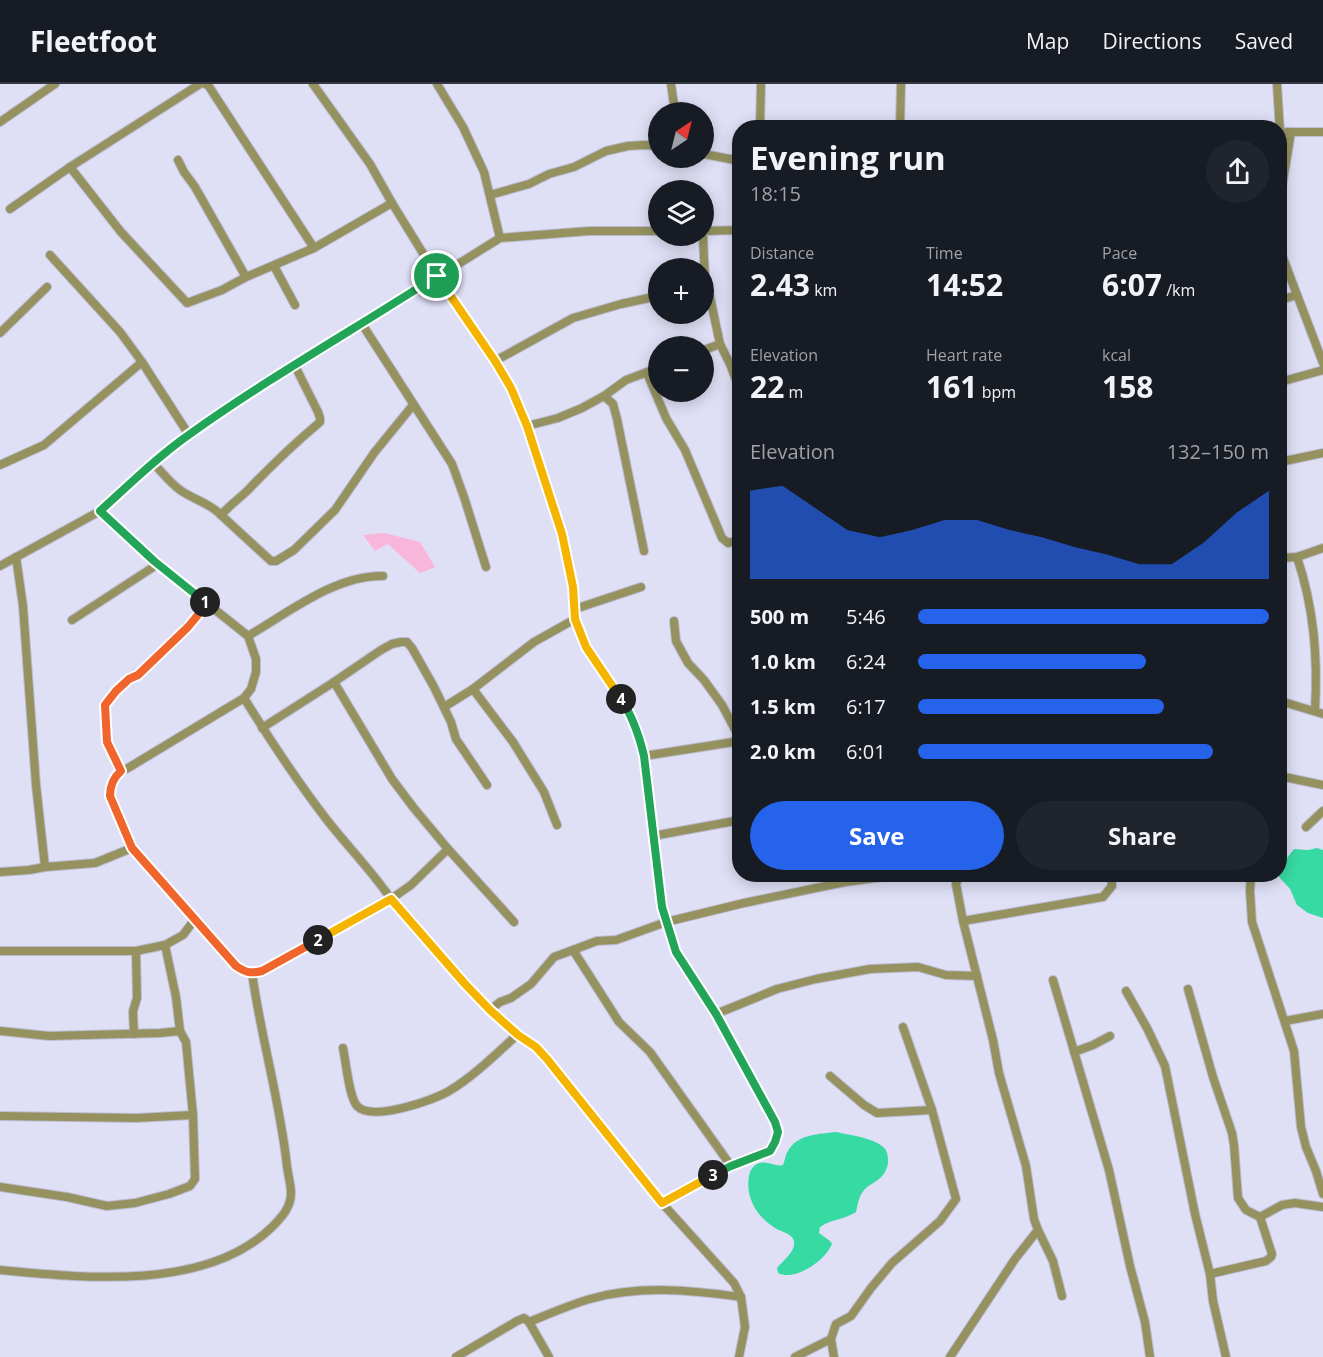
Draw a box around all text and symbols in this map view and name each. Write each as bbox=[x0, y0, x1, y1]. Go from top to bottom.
text: Fleetfoot bbox=[30, 22, 157, 60]
text: Map bbox=[1026, 27, 1069, 55]
text: Directions bbox=[1102, 27, 1202, 55]
text: Saved bbox=[1235, 27, 1293, 55]
north arrow bbox=[648, 102, 714, 168]
map controls bbox=[648, 102, 714, 402]
text: Evening run bbox=[750, 135, 946, 180]
button: share bbox=[1206, 140, 1269, 203]
button: layers bbox=[648, 180, 714, 246]
text: 18:15 bbox=[750, 180, 801, 207]
text: Distance bbox=[750, 242, 814, 264]
text: Time bbox=[926, 242, 963, 264]
text: Pace bbox=[1102, 242, 1137, 264]
pin bbox=[411, 250, 462, 301]
button: + bbox=[648, 258, 714, 324]
icon: arrive bbox=[420, 259, 453, 292]
text: 2.43 bbox=[750, 264, 810, 305]
text: 14:52 bbox=[926, 264, 1003, 305]
text: 6:07 bbox=[1102, 264, 1162, 305]
text: km bbox=[810, 279, 837, 301]
text: /km bbox=[1162, 279, 1195, 301]
button: − bbox=[648, 336, 714, 402]
text: Elevation bbox=[750, 344, 818, 366]
text: Heart rate bbox=[926, 344, 1002, 366]
text: kcal bbox=[1102, 344, 1131, 366]
text: 22 bbox=[750, 366, 784, 407]
text: 161 bbox=[926, 366, 977, 407]
text: 158 bbox=[1102, 366, 1153, 407]
text: m bbox=[784, 381, 803, 403]
text: bpm bbox=[977, 381, 1016, 403]
text: Elevation bbox=[750, 438, 835, 465]
text: 132–150 m bbox=[1167, 438, 1269, 465]
pin: 1 bbox=[190, 587, 220, 617]
text: 1 bbox=[200, 591, 210, 613]
text: 500 m bbox=[750, 603, 809, 630]
text: 5:46 bbox=[846, 603, 886, 630]
text: 1.0 km bbox=[750, 648, 816, 675]
text: 6:24 bbox=[846, 648, 886, 675]
pin: 4 bbox=[606, 684, 636, 714]
text: 4 bbox=[616, 688, 626, 710]
text: 1.5 km bbox=[750, 693, 816, 720]
text: 6:17 bbox=[846, 693, 886, 720]
text: 2.0 km bbox=[750, 738, 816, 765]
text: 6:01 bbox=[846, 738, 886, 765]
button: Save bbox=[750, 801, 1004, 870]
button: Share bbox=[1016, 801, 1269, 870]
pin: 2 bbox=[303, 925, 333, 955]
text: 2 bbox=[313, 929, 323, 951]
pin: 3 bbox=[698, 1160, 728, 1190]
text: 3 bbox=[708, 1164, 718, 1186]

